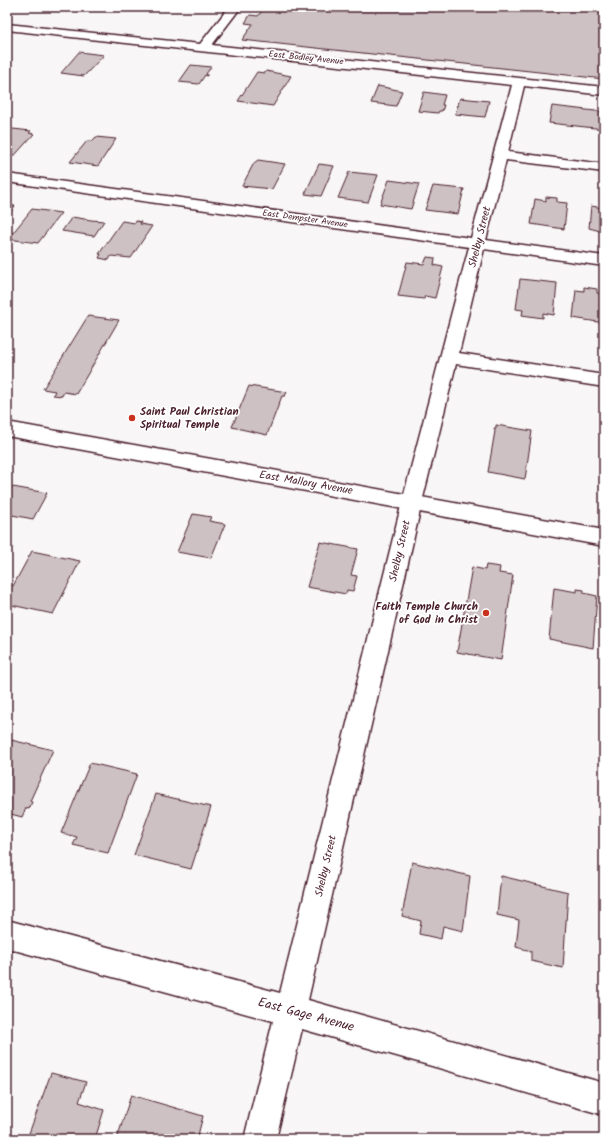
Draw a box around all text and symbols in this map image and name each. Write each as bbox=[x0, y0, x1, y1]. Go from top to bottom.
street label: East Bodley Avenue bbox=[268, 47, 344, 69]
street label: Shelby Street bbox=[464, 204, 496, 270]
street label: East Dempster Avenue bbox=[261, 206, 349, 232]
place label: Saint Paul Christian Spiritual Temple bbox=[140, 403, 238, 434]
marker: Saint Paul Christian Spiritual Temple bbox=[127, 413, 137, 423]
street label: East Mallory Avenue bbox=[258, 466, 354, 500]
street label: Shelby Street bbox=[384, 518, 416, 584]
place label: Faith Temple Church of God in Christ bbox=[375, 598, 479, 629]
marker: Faith Temple Church of God in Christ bbox=[481, 608, 491, 618]
street label: Shelby Street bbox=[310, 833, 342, 899]
street label: East Gage Avenue bbox=[255, 992, 357, 1038]

